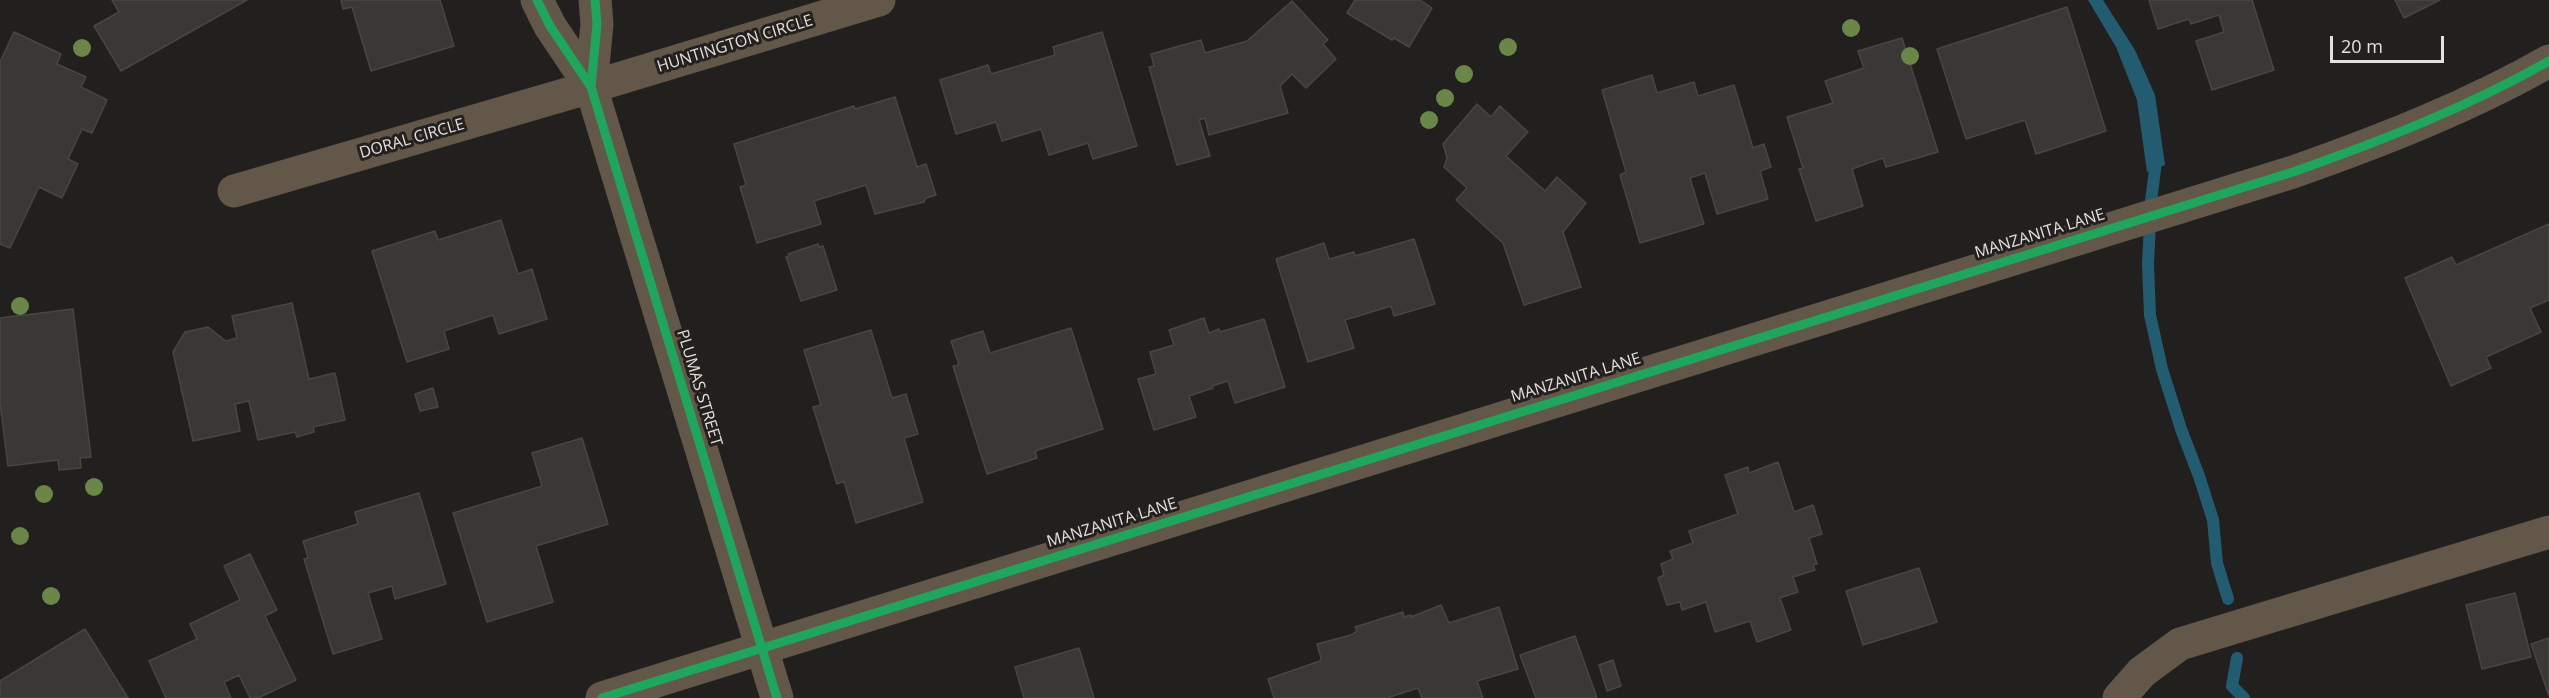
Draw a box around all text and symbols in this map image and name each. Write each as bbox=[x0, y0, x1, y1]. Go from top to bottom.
street label: HUNTINGTON CIRCLE bbox=[655, 11, 815, 77]
scale bar bbox=[2333, 24, 2447, 62]
text: 20 m bbox=[2341, 34, 2383, 58]
street label: DORAL CIRCLE bbox=[357, 115, 467, 163]
street label: MANZANITA LANE bbox=[1973, 205, 2107, 263]
street label: PLUMAS STREET bbox=[672, 327, 726, 449]
street label: MANZANITA LANE bbox=[1509, 349, 1643, 407]
street label: MANZANITA LANE bbox=[1045, 494, 1179, 552]

